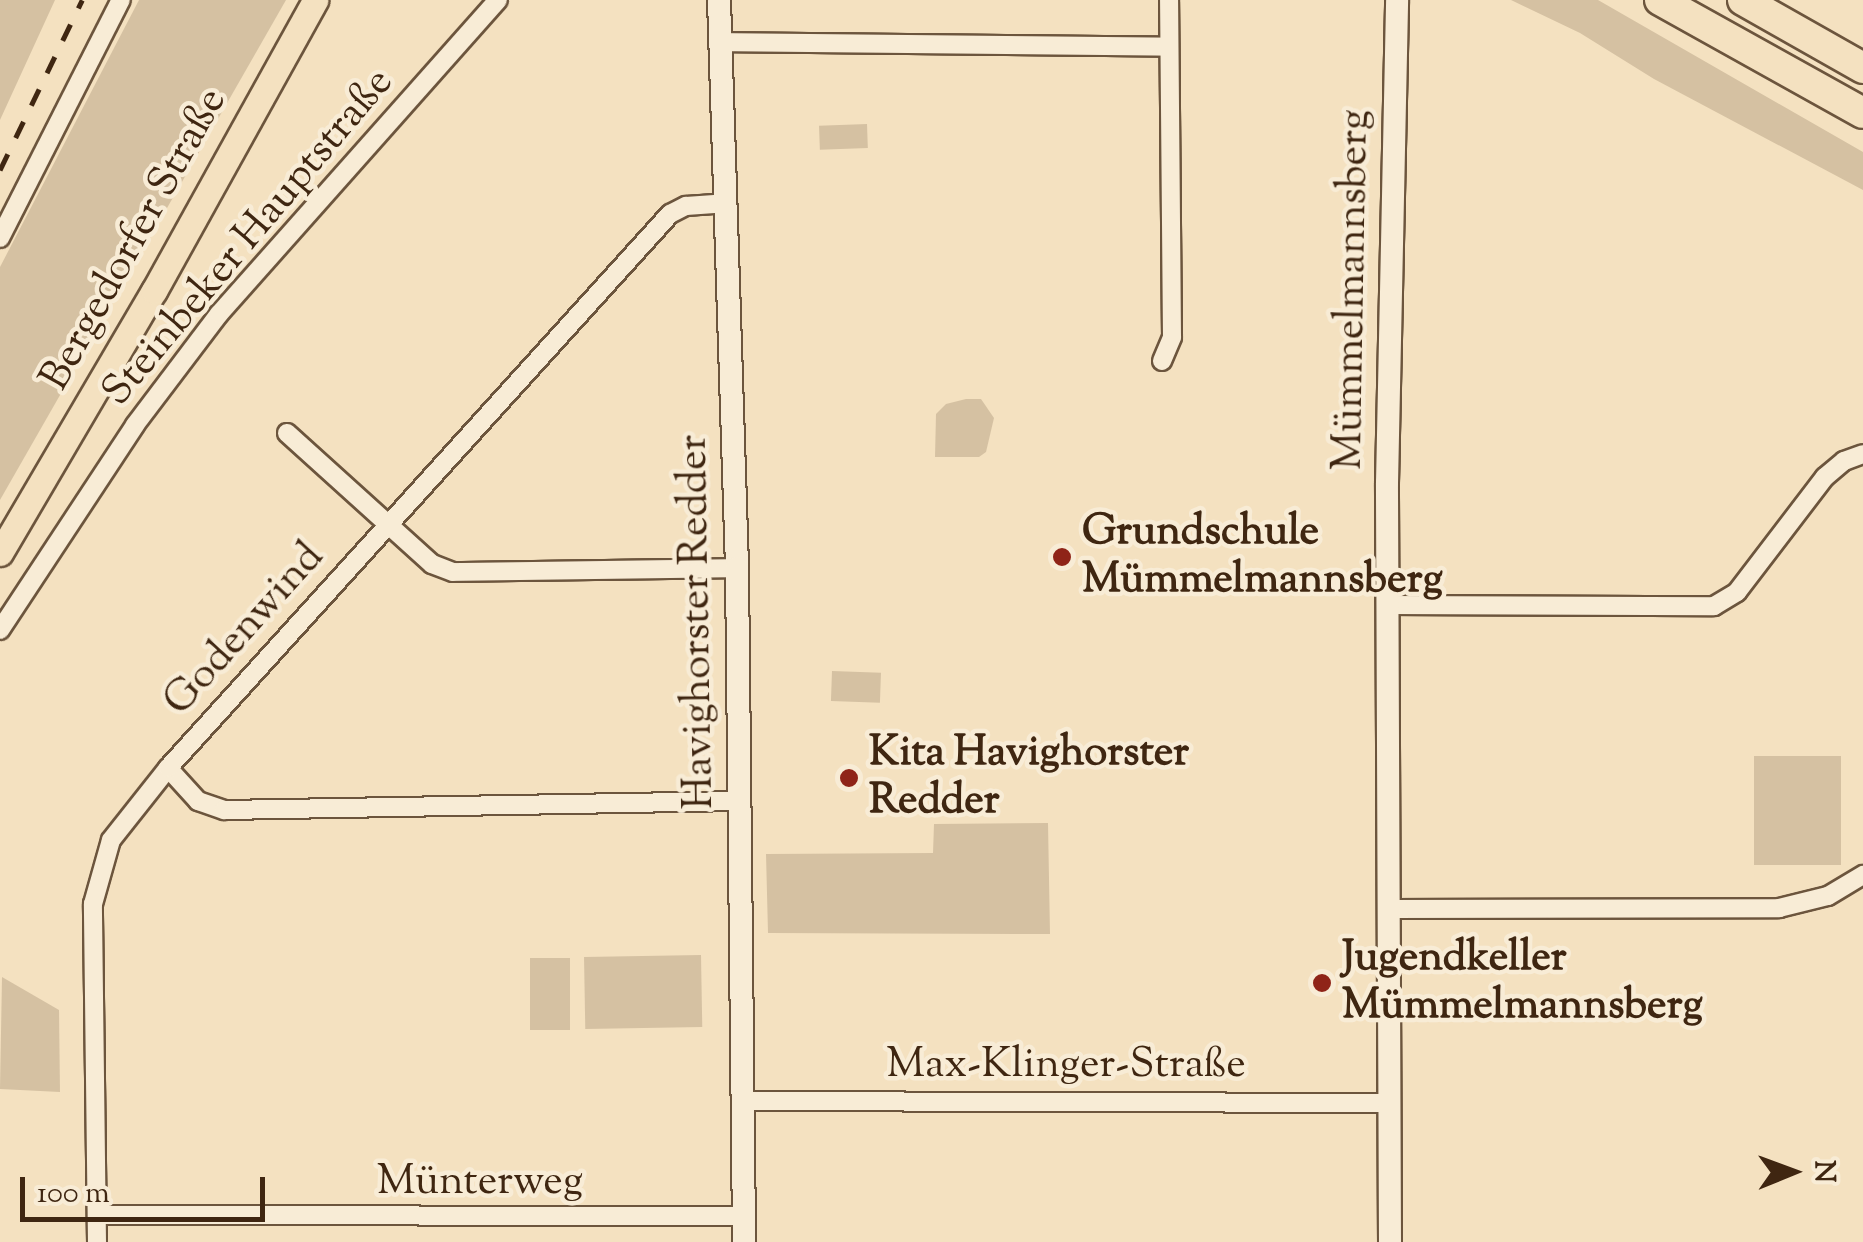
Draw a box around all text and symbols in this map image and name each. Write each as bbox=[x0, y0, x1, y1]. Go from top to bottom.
street label: Steinbeker Hauptstraße bbox=[93, 59, 405, 417]
street label: Bergedorfer Straße bbox=[31, 80, 239, 400]
street label: Mümmelmannsberg bbox=[1325, 109, 1381, 471]
street label: Havighorster Redder bbox=[670, 434, 726, 810]
place label: Grundschule Mümmelmannsberg bbox=[1082, 508, 1443, 606]
street label: Godenwind bbox=[154, 533, 336, 727]
marker: Grundschule Mümmelmannsberg bbox=[1051, 546, 1073, 568]
place label: Kita Havighorster Redder bbox=[869, 729, 1189, 828]
marker: Kita Havighorster Redder bbox=[838, 767, 860, 789]
place label: Jugendkeller Mümmelmannsberg bbox=[1342, 934, 1703, 1032]
marker: Jugendkeller Mümmelmannsberg bbox=[1311, 972, 1333, 994]
street label: Max-Klinger-Straße bbox=[886, 1041, 1246, 1091]
north arrow bbox=[1743, 1122, 1843, 1222]
scale bar bbox=[25, 1157, 270, 1219]
street label: Münterweg bbox=[377, 1158, 583, 1208]
text: N bbox=[1803, 1160, 1843, 1183]
text: 100 m bbox=[37, 1173, 110, 1216]

